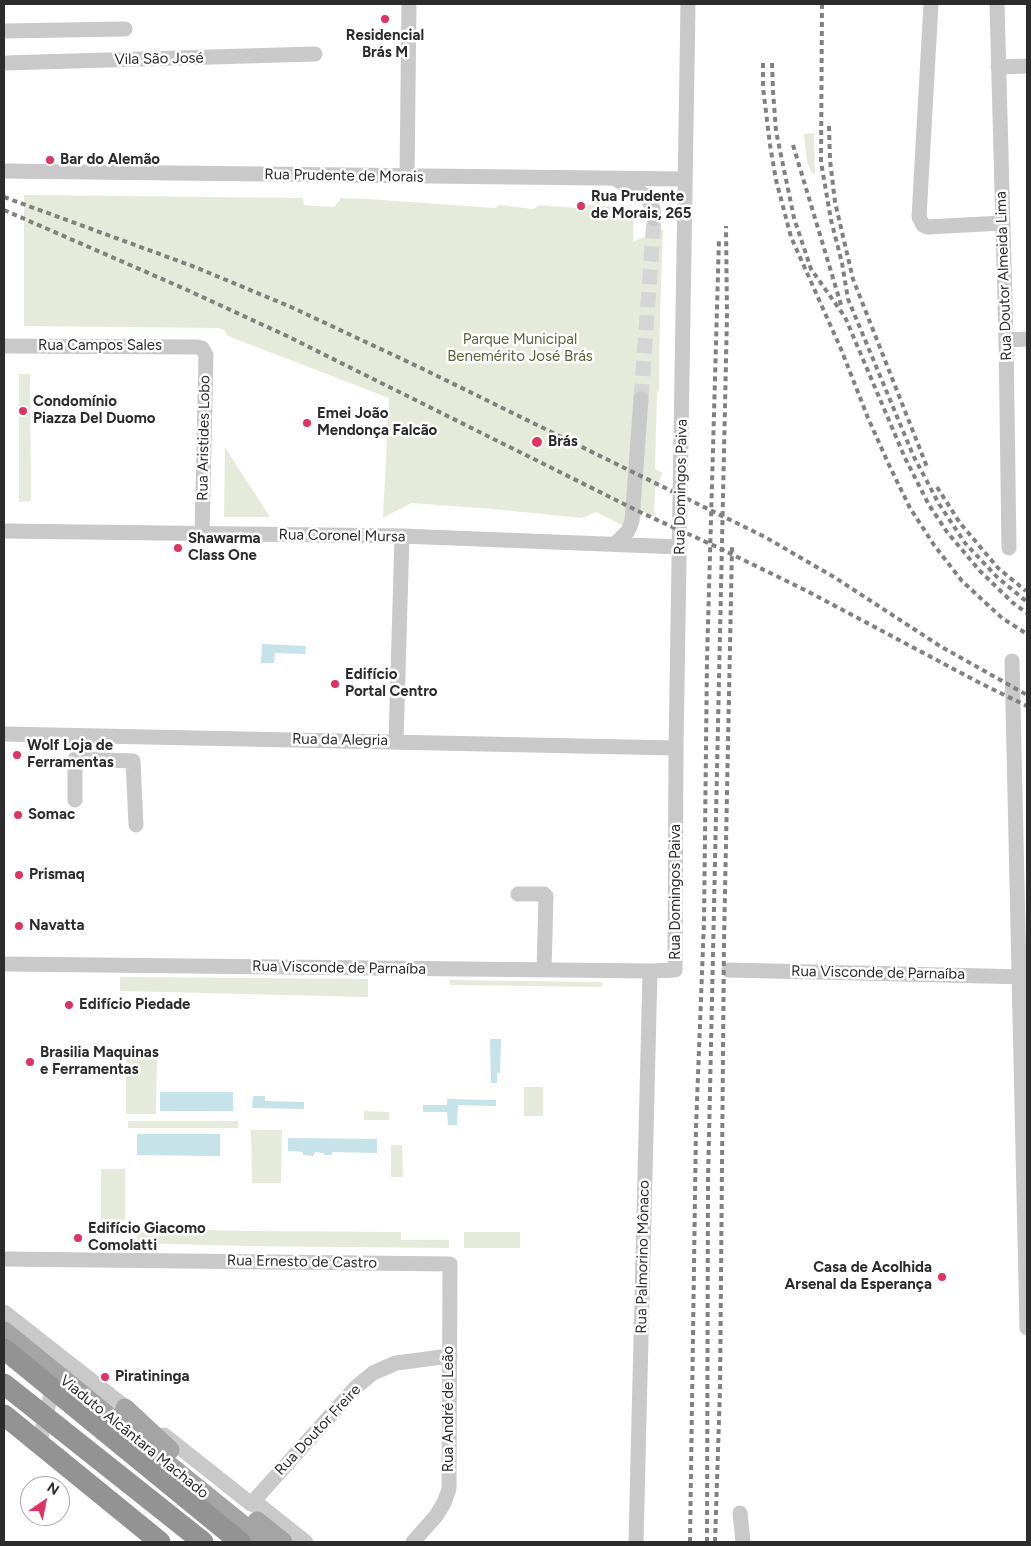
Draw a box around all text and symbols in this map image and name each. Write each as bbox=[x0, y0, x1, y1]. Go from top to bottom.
marker: Residencial Brás M bbox=[379, 13, 391, 25]
place label: Residencial Brás M bbox=[346, 27, 424, 62]
street label: Vila São José bbox=[114, 49, 204, 69]
place label: Bar do Alemão bbox=[60, 151, 160, 169]
marker: Bar do Alemão bbox=[44, 154, 56, 166]
street label: Rua Prudente de Morais bbox=[264, 166, 424, 186]
place label: Rua Prudente de Morais, 265 bbox=[591, 188, 691, 223]
street label: Rua Doutor Almeida Lima bbox=[992, 191, 1016, 361]
marker: Rua Prudente de Morais, 265 bbox=[575, 200, 587, 212]
park label: Parque Municipal Benemérito José Brás bbox=[447, 331, 593, 366]
street label: Rua Campos Sales bbox=[38, 337, 162, 355]
street label: Rua Aristides Lobo bbox=[194, 375, 214, 501]
place label: Condomínio Piazza Del Duomo bbox=[33, 393, 155, 428]
marker: Condomínio Piazza Del Duomo bbox=[17, 405, 29, 417]
place label: Emei João Mendonça Falcão bbox=[317, 405, 437, 440]
marker: Emei João Mendonça Falcão bbox=[301, 417, 313, 429]
street label: Rua Domingos Paiva bbox=[671, 419, 691, 555]
place label: Brás bbox=[548, 433, 578, 451]
marker: Brás bbox=[530, 435, 544, 449]
street label: Rua Coronel Mursa bbox=[278, 526, 406, 546]
place label: Shawarma Class One bbox=[188, 530, 260, 565]
marker: Shawarma Class One bbox=[172, 542, 184, 554]
place label: Edifício Portal Centro bbox=[345, 666, 438, 701]
marker: Edifício Portal Centro bbox=[329, 678, 341, 690]
street label: Rua da Alegria bbox=[292, 730, 388, 750]
place label: Wolf Loja de Ferramentas bbox=[27, 737, 114, 772]
marker: Wolf Loja de Ferramentas bbox=[11, 749, 23, 761]
place label: Somac bbox=[28, 806, 75, 824]
marker: Somac bbox=[12, 809, 24, 821]
street label: Rua Domingos Paiva bbox=[667, 824, 685, 960]
place label: Prismaq bbox=[29, 866, 85, 884]
marker: Prismaq bbox=[13, 869, 25, 881]
place label: Navatta bbox=[29, 917, 84, 935]
marker: Navatta bbox=[13, 920, 25, 932]
street label: Rua Visconde de Parnaíba bbox=[252, 957, 426, 979]
street label: Rua Visconde de Parnaíba bbox=[791, 962, 965, 984]
place label: Edifício Piedade bbox=[79, 996, 190, 1014]
marker: Edifício Piedade bbox=[63, 999, 75, 1011]
place label: Brasilia Maquinas e Ferramentas bbox=[40, 1044, 159, 1079]
marker: Brasilia Maquinas e Ferramentas bbox=[24, 1056, 36, 1068]
street label: Rua Palmorino Mônaco bbox=[633, 1180, 653, 1334]
place label: Edifício Giacomo Comolatti bbox=[88, 1220, 206, 1255]
marker: Edifício Giacomo Comolatti bbox=[72, 1232, 84, 1244]
street label: Rua Ernesto de Castro bbox=[227, 1252, 377, 1272]
place label: Casa de Acolhida Arsenal da Esperança bbox=[785, 1259, 932, 1294]
marker: Casa de Acolhida Arsenal da Esperança bbox=[936, 1271, 948, 1283]
street label: Rua André de Leão bbox=[440, 1346, 458, 1472]
place label: Piratininga bbox=[115, 1368, 190, 1386]
street label: Viaduto Alcântara Machado bbox=[56, 1371, 212, 1503]
marker: Piratininga bbox=[99, 1371, 111, 1383]
street label: Rua Doutor Freire bbox=[271, 1381, 365, 1479]
north arrow bbox=[20, 1476, 70, 1526]
text: N bbox=[44, 1479, 62, 1499]

